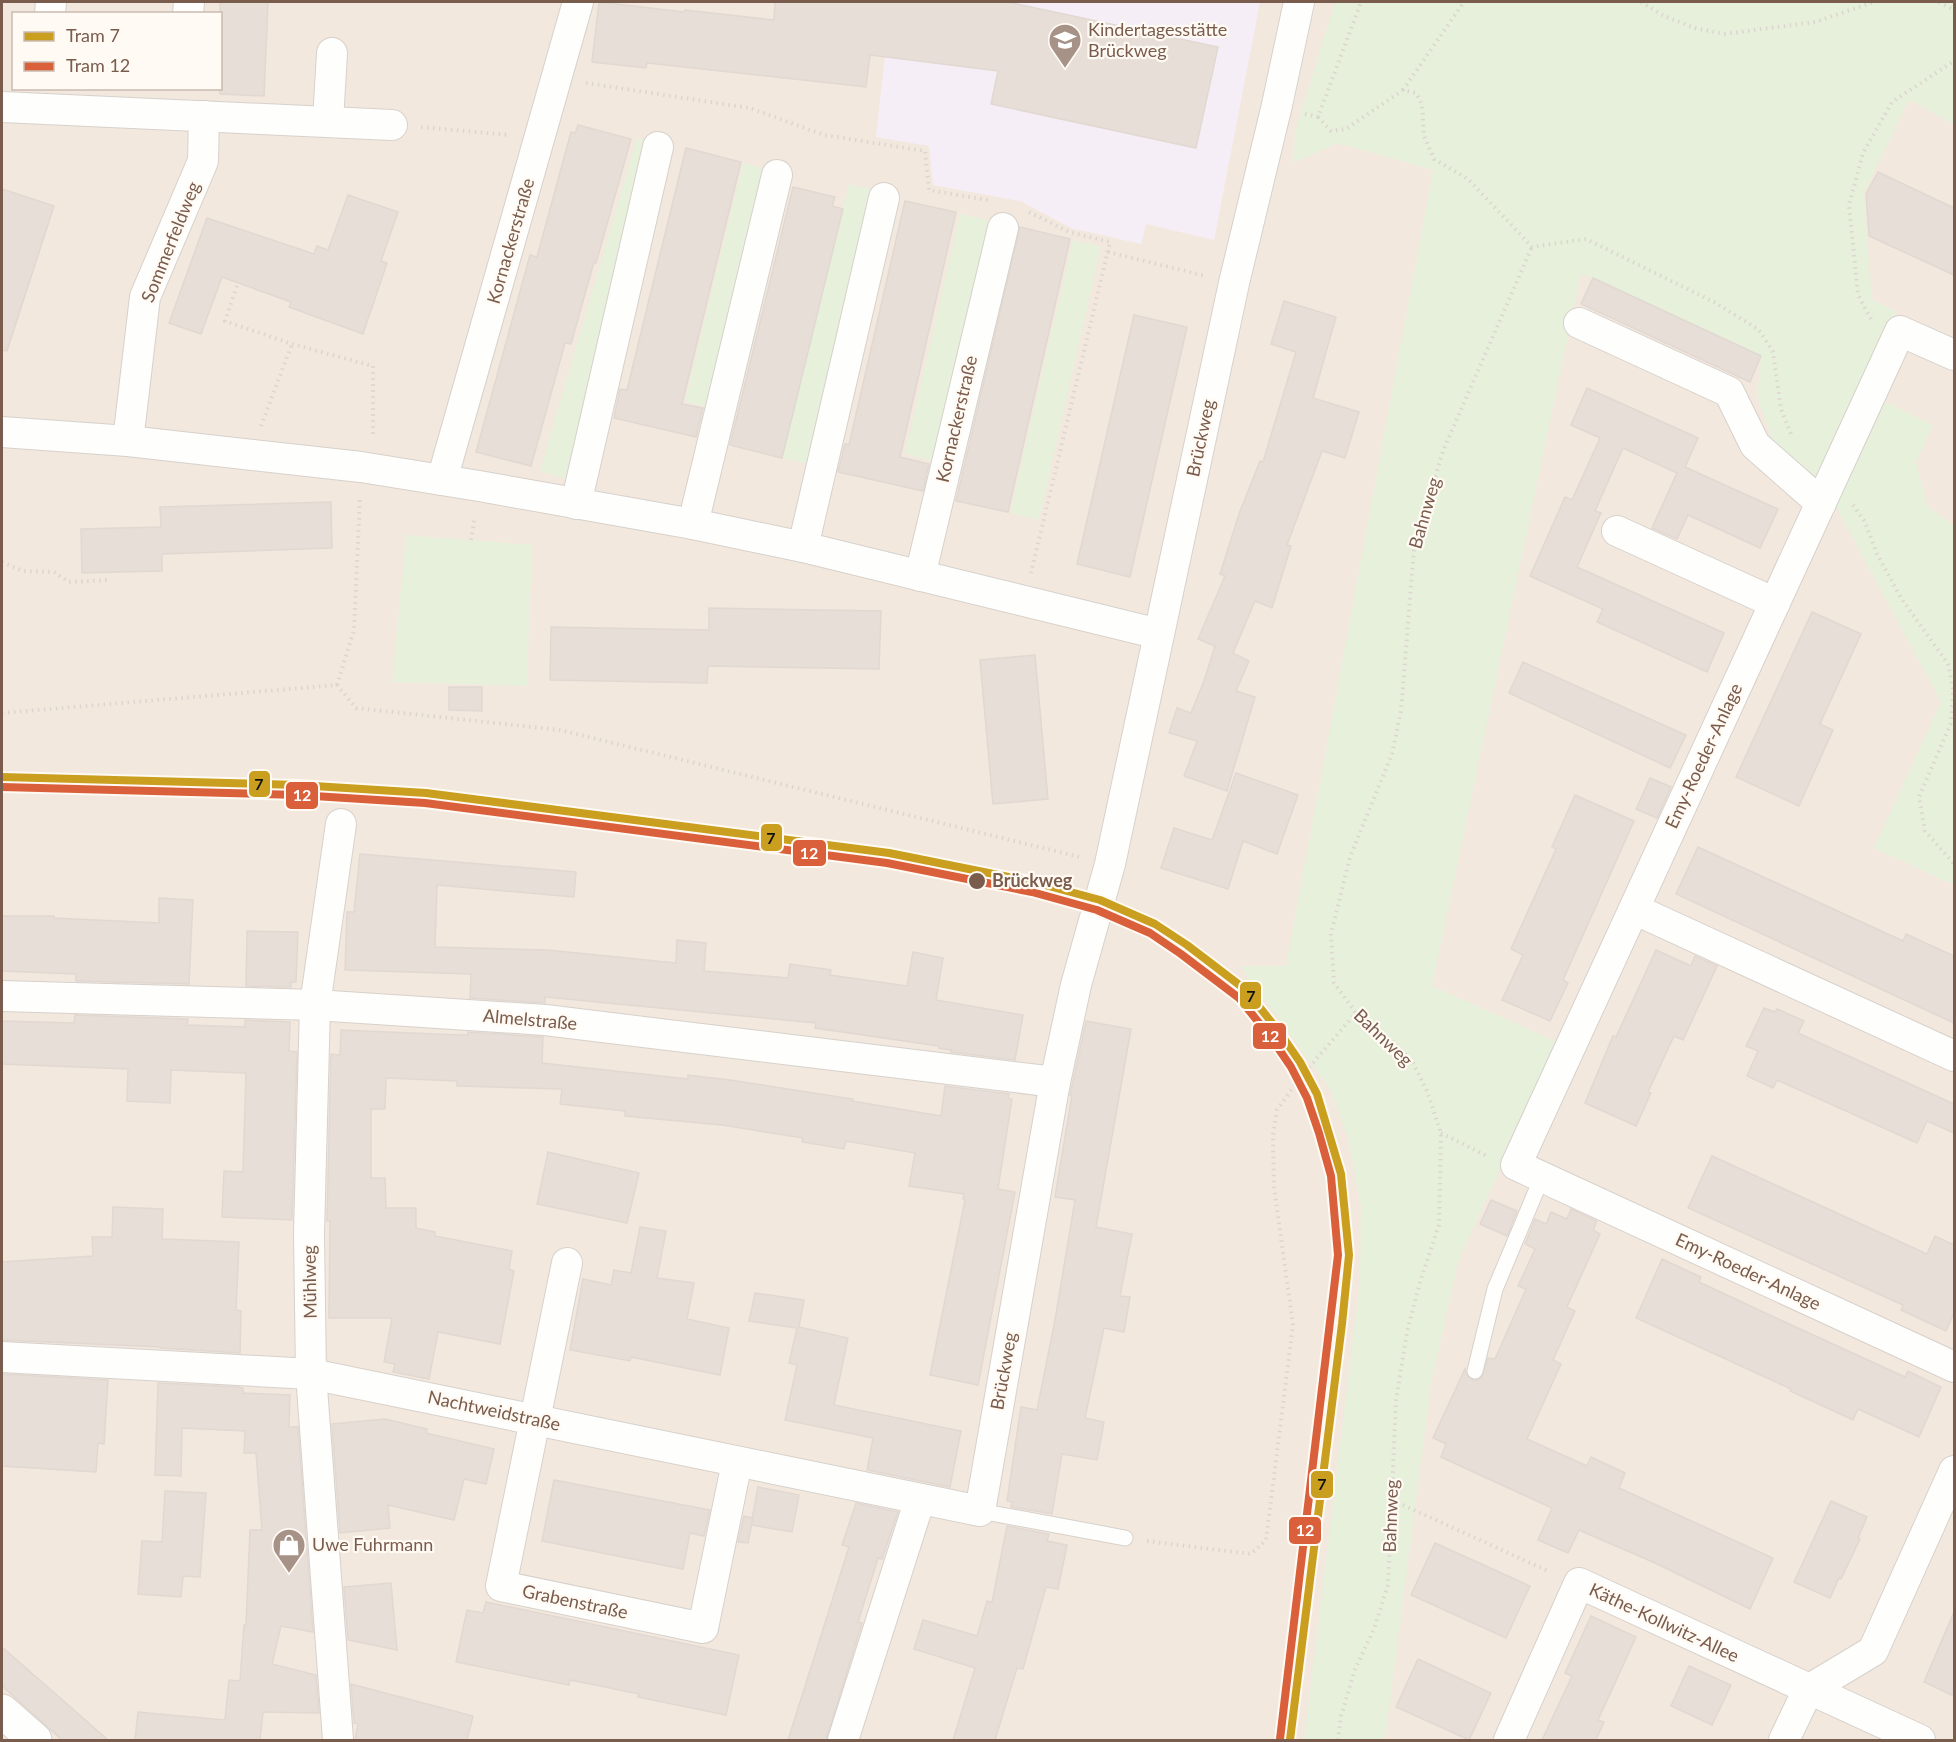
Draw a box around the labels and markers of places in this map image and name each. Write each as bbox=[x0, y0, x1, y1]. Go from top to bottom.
place label: Kindertagesstätte Brückweg bbox=[1088, 18, 1227, 61]
school or university icon: Kindertagesstätte Brückweg bbox=[1047, 22, 1083, 69]
place label: Brückweg bbox=[992, 869, 1073, 891]
marker: Brückweg bbox=[967, 871, 987, 891]
shop icon: Uwe Fuhrmann bbox=[271, 1527, 307, 1574]
place label: Uwe Fuhrmann bbox=[312, 1533, 433, 1555]

